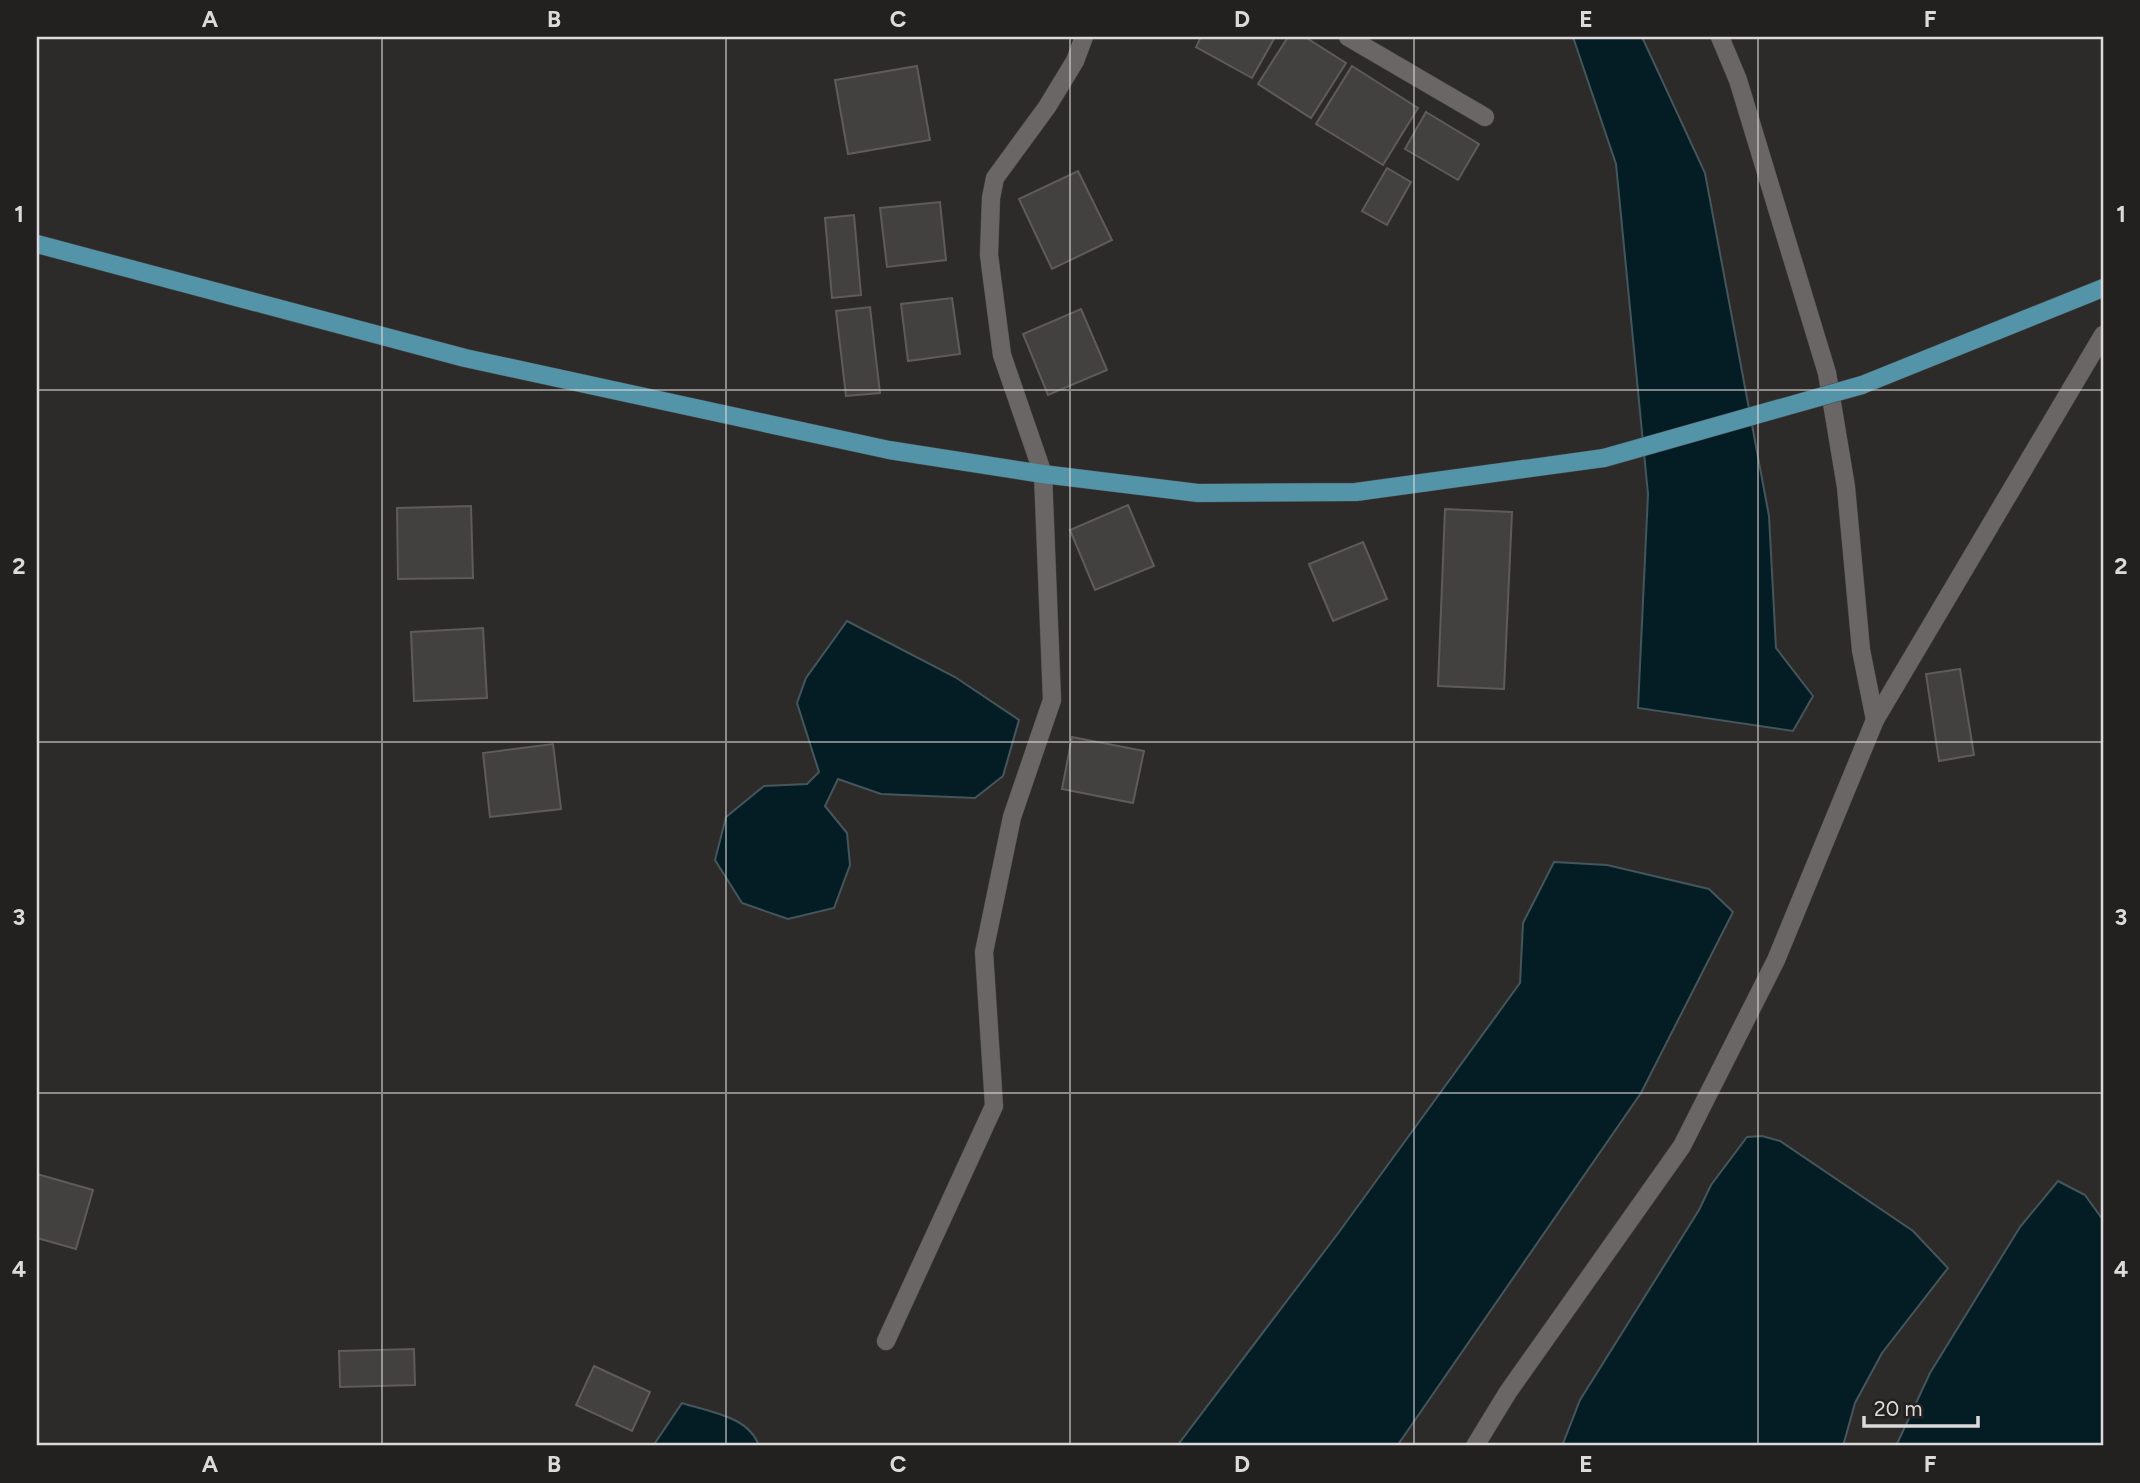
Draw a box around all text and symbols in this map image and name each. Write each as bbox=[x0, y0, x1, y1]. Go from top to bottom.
text: A bbox=[202, 5, 219, 33]
text: B bbox=[547, 5, 561, 33]
text: C bbox=[890, 5, 907, 33]
text: D bbox=[1234, 5, 1250, 33]
text: E bbox=[1579, 5, 1593, 33]
text: F bbox=[1924, 5, 1937, 33]
text: 1 bbox=[14, 200, 24, 228]
text: 1 bbox=[2116, 200, 2126, 228]
text: 2 bbox=[12, 552, 26, 580]
text: 2 bbox=[2114, 552, 2128, 580]
text: 3 bbox=[13, 903, 25, 931]
text: 3 bbox=[2115, 903, 2127, 931]
text: 4 bbox=[12, 1255, 26, 1283]
text: 4 bbox=[2114, 1255, 2128, 1283]
scale bar bbox=[1864, 1385, 1977, 1429]
text: 20 m bbox=[1874, 1396, 1922, 1421]
text: A bbox=[202, 1450, 219, 1478]
text: B bbox=[547, 1450, 561, 1478]
text: C bbox=[890, 1450, 907, 1478]
text: D bbox=[1234, 1450, 1250, 1478]
text: E bbox=[1579, 1450, 1593, 1478]
text: F bbox=[1924, 1450, 1937, 1478]

